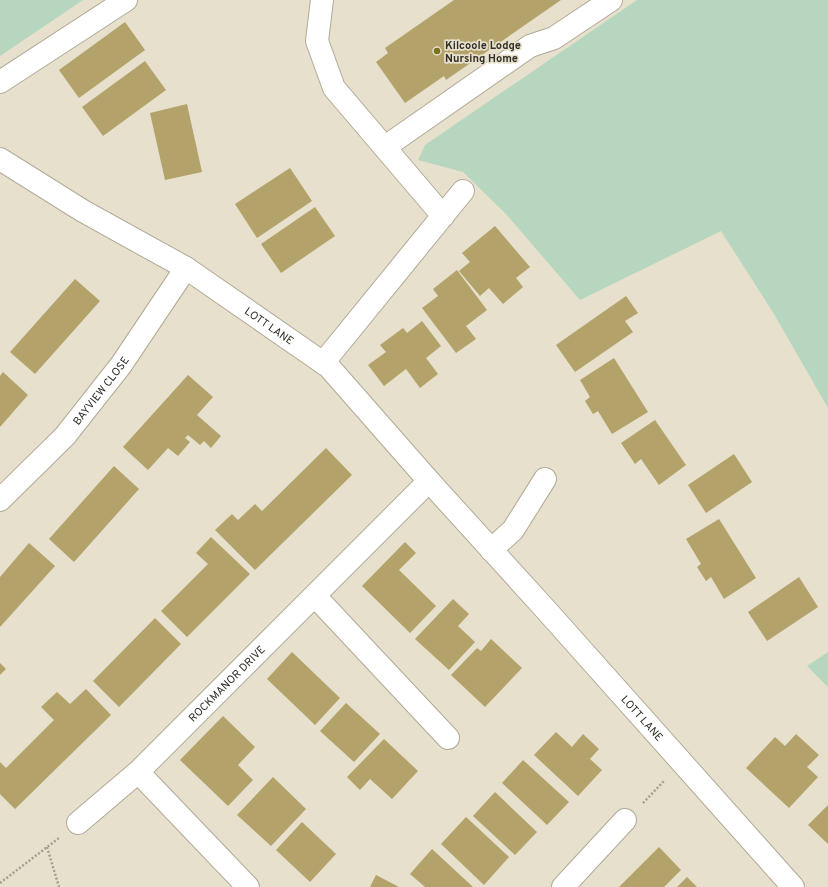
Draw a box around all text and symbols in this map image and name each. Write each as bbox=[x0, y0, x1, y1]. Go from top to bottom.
place label: Kilcoole Lodge Nursing Home bbox=[445, 39, 521, 66]
marker: Kilcoole Lodge Nursing Home bbox=[432, 46, 442, 56]
street label: LOTT LANE bbox=[241, 305, 296, 348]
street label: BAYVIEW CLOSE bbox=[70, 354, 133, 428]
street label: ROCKMANOR DRIVE bbox=[186, 643, 268, 725]
street label: LOTT LANE bbox=[617, 693, 666, 744]

